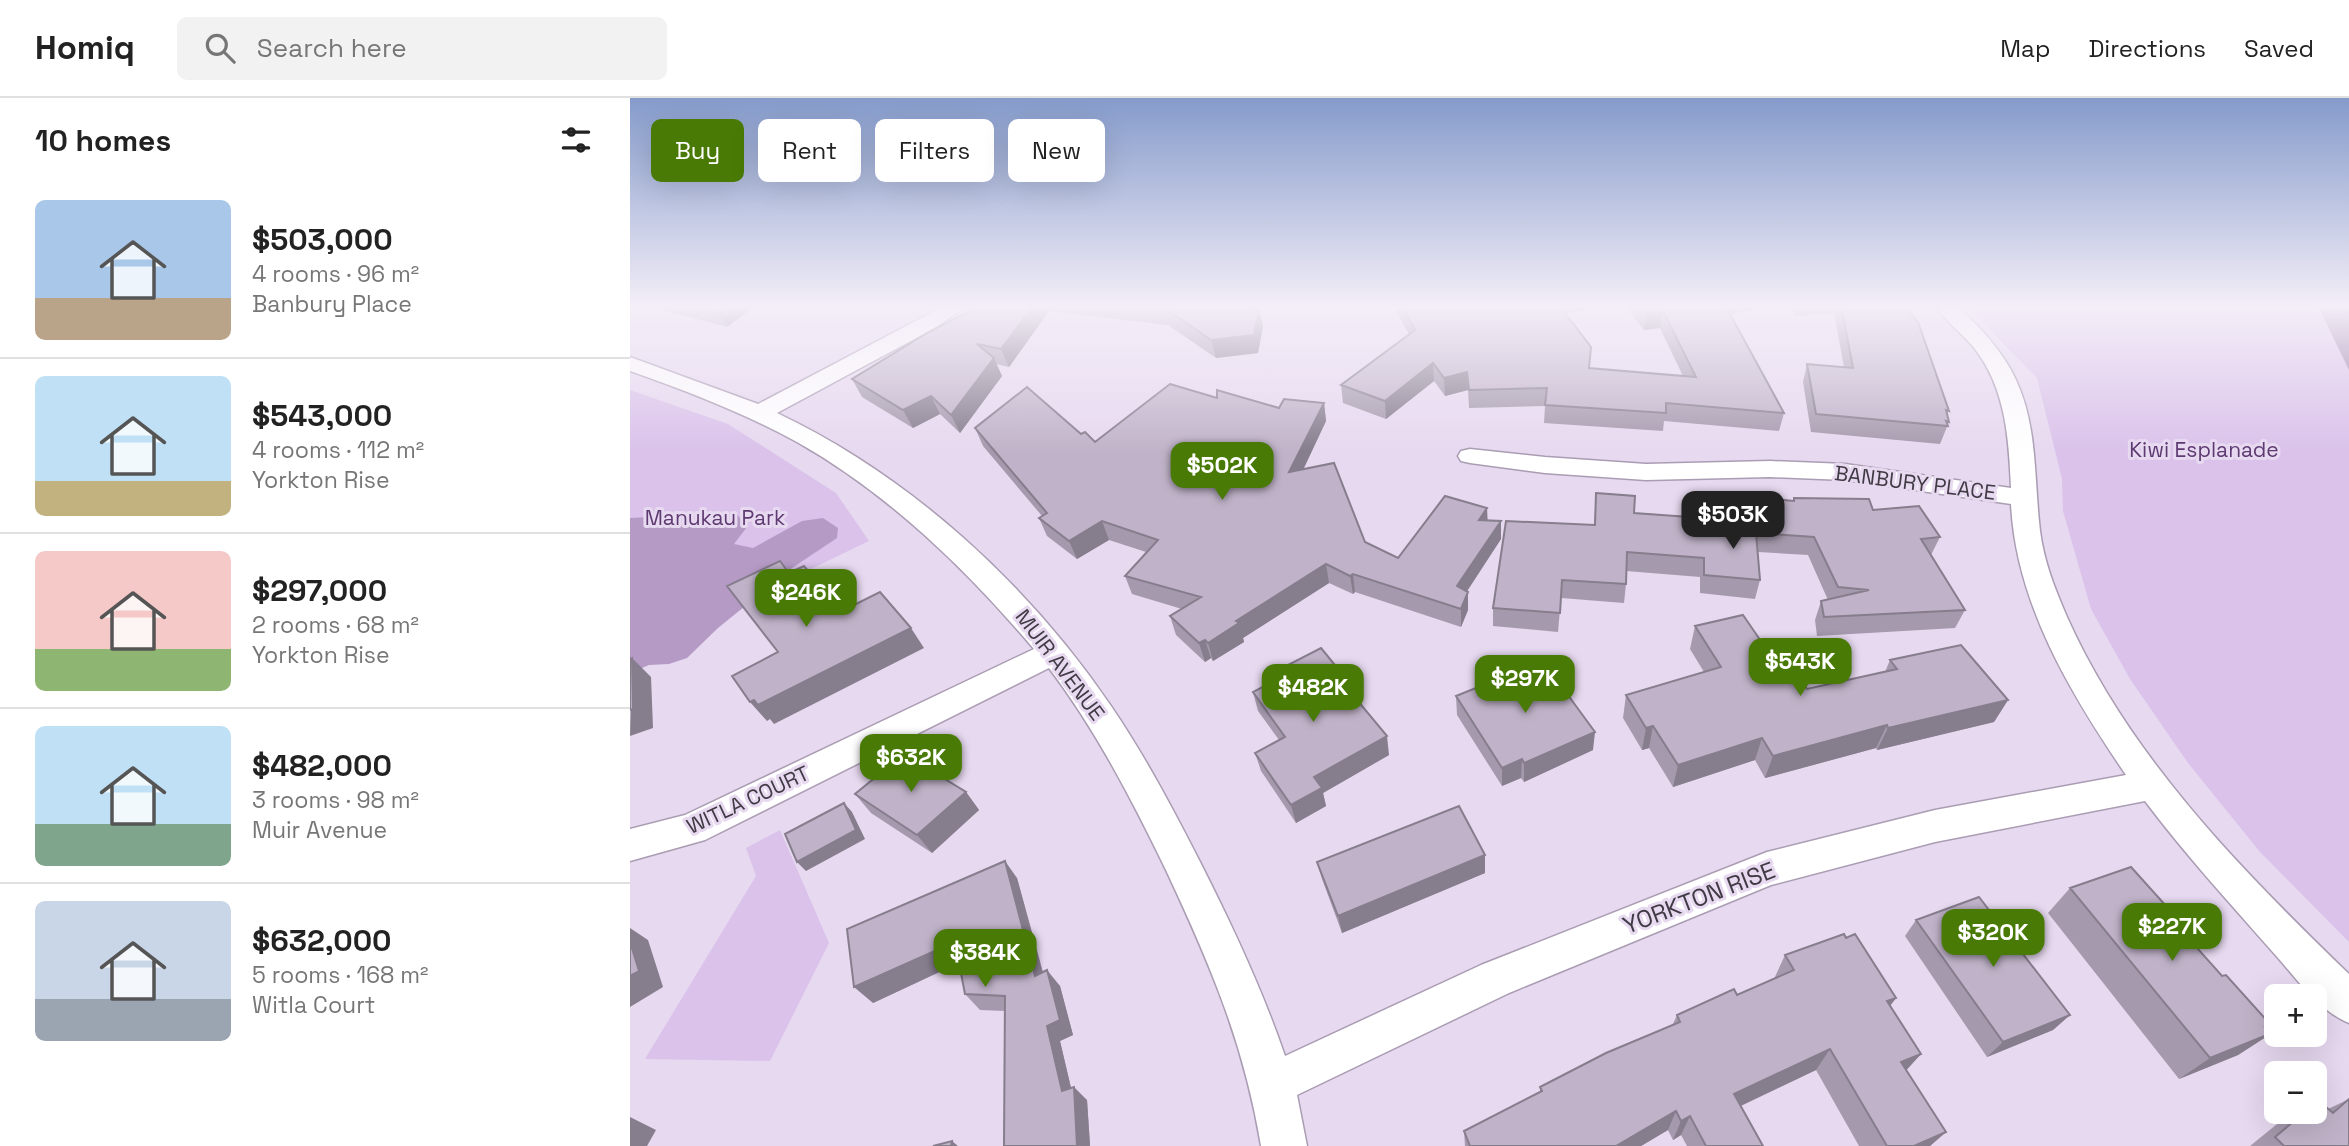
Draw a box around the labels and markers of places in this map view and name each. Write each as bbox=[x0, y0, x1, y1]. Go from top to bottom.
pin: $502K bbox=[1173, 442, 1271, 502]
pin: $503K bbox=[1684, 491, 1782, 551]
pin: $246K bbox=[757, 570, 855, 629]
pin: $543K bbox=[1751, 638, 1849, 698]
pin: $297K bbox=[1476, 656, 1574, 715]
pin: $482K bbox=[1264, 664, 1362, 724]
pin: $632K bbox=[862, 734, 960, 794]
pin: $227K bbox=[2123, 904, 2221, 963]
pin: $320K bbox=[1944, 910, 2042, 969]
pin: $384K bbox=[936, 930, 1034, 989]

